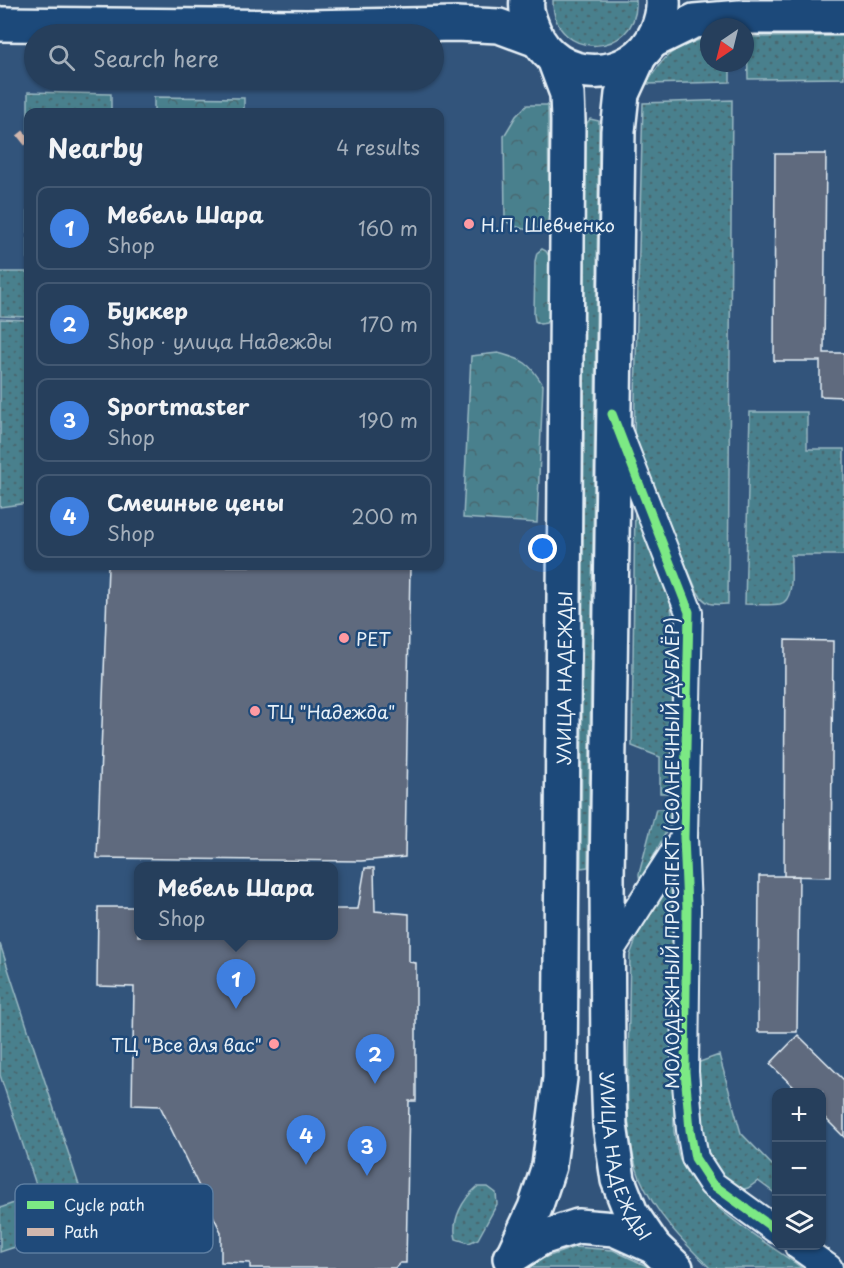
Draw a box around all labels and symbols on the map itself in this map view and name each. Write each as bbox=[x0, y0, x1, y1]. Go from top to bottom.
north arrow bbox=[700, 18, 754, 72]
place label: Н.П. Шевченко bbox=[481, 211, 615, 238]
marker: Н.П. Шевченко bbox=[462, 217, 476, 231]
your location bbox=[528, 534, 557, 563]
street label: УЛИЦА НАДЕЖДЫ bbox=[549, 591, 578, 765]
street label: МОЛОДЕЖНЫЙ ПРОСПЕКТ (СОЛНЕЧНЫЙ ДУБЛЁР) bbox=[658, 617, 685, 1089]
place label: РЕТ bbox=[356, 625, 391, 652]
marker: РЕТ bbox=[337, 631, 351, 645]
place label: ТЦ "Надежда" bbox=[267, 698, 395, 725]
marker: ТЦ "Надежда" bbox=[248, 704, 262, 718]
pin: 1 bbox=[216, 960, 256, 1009]
place label: ТЦ "Все для вас" bbox=[111, 1031, 262, 1058]
pin: 2 bbox=[356, 1034, 394, 1084]
marker: ТЦ "Все для вас" bbox=[267, 1037, 281, 1051]
street label: УЛИЦА НАДЕЖДЫ bbox=[595, 1071, 659, 1245]
pin: 4 bbox=[286, 1116, 326, 1165]
pin: 3 bbox=[348, 1126, 386, 1176]
legend bbox=[15, 1184, 213, 1253]
text: Cycle path bbox=[64, 1192, 145, 1216]
text: Path bbox=[64, 1219, 99, 1243]

